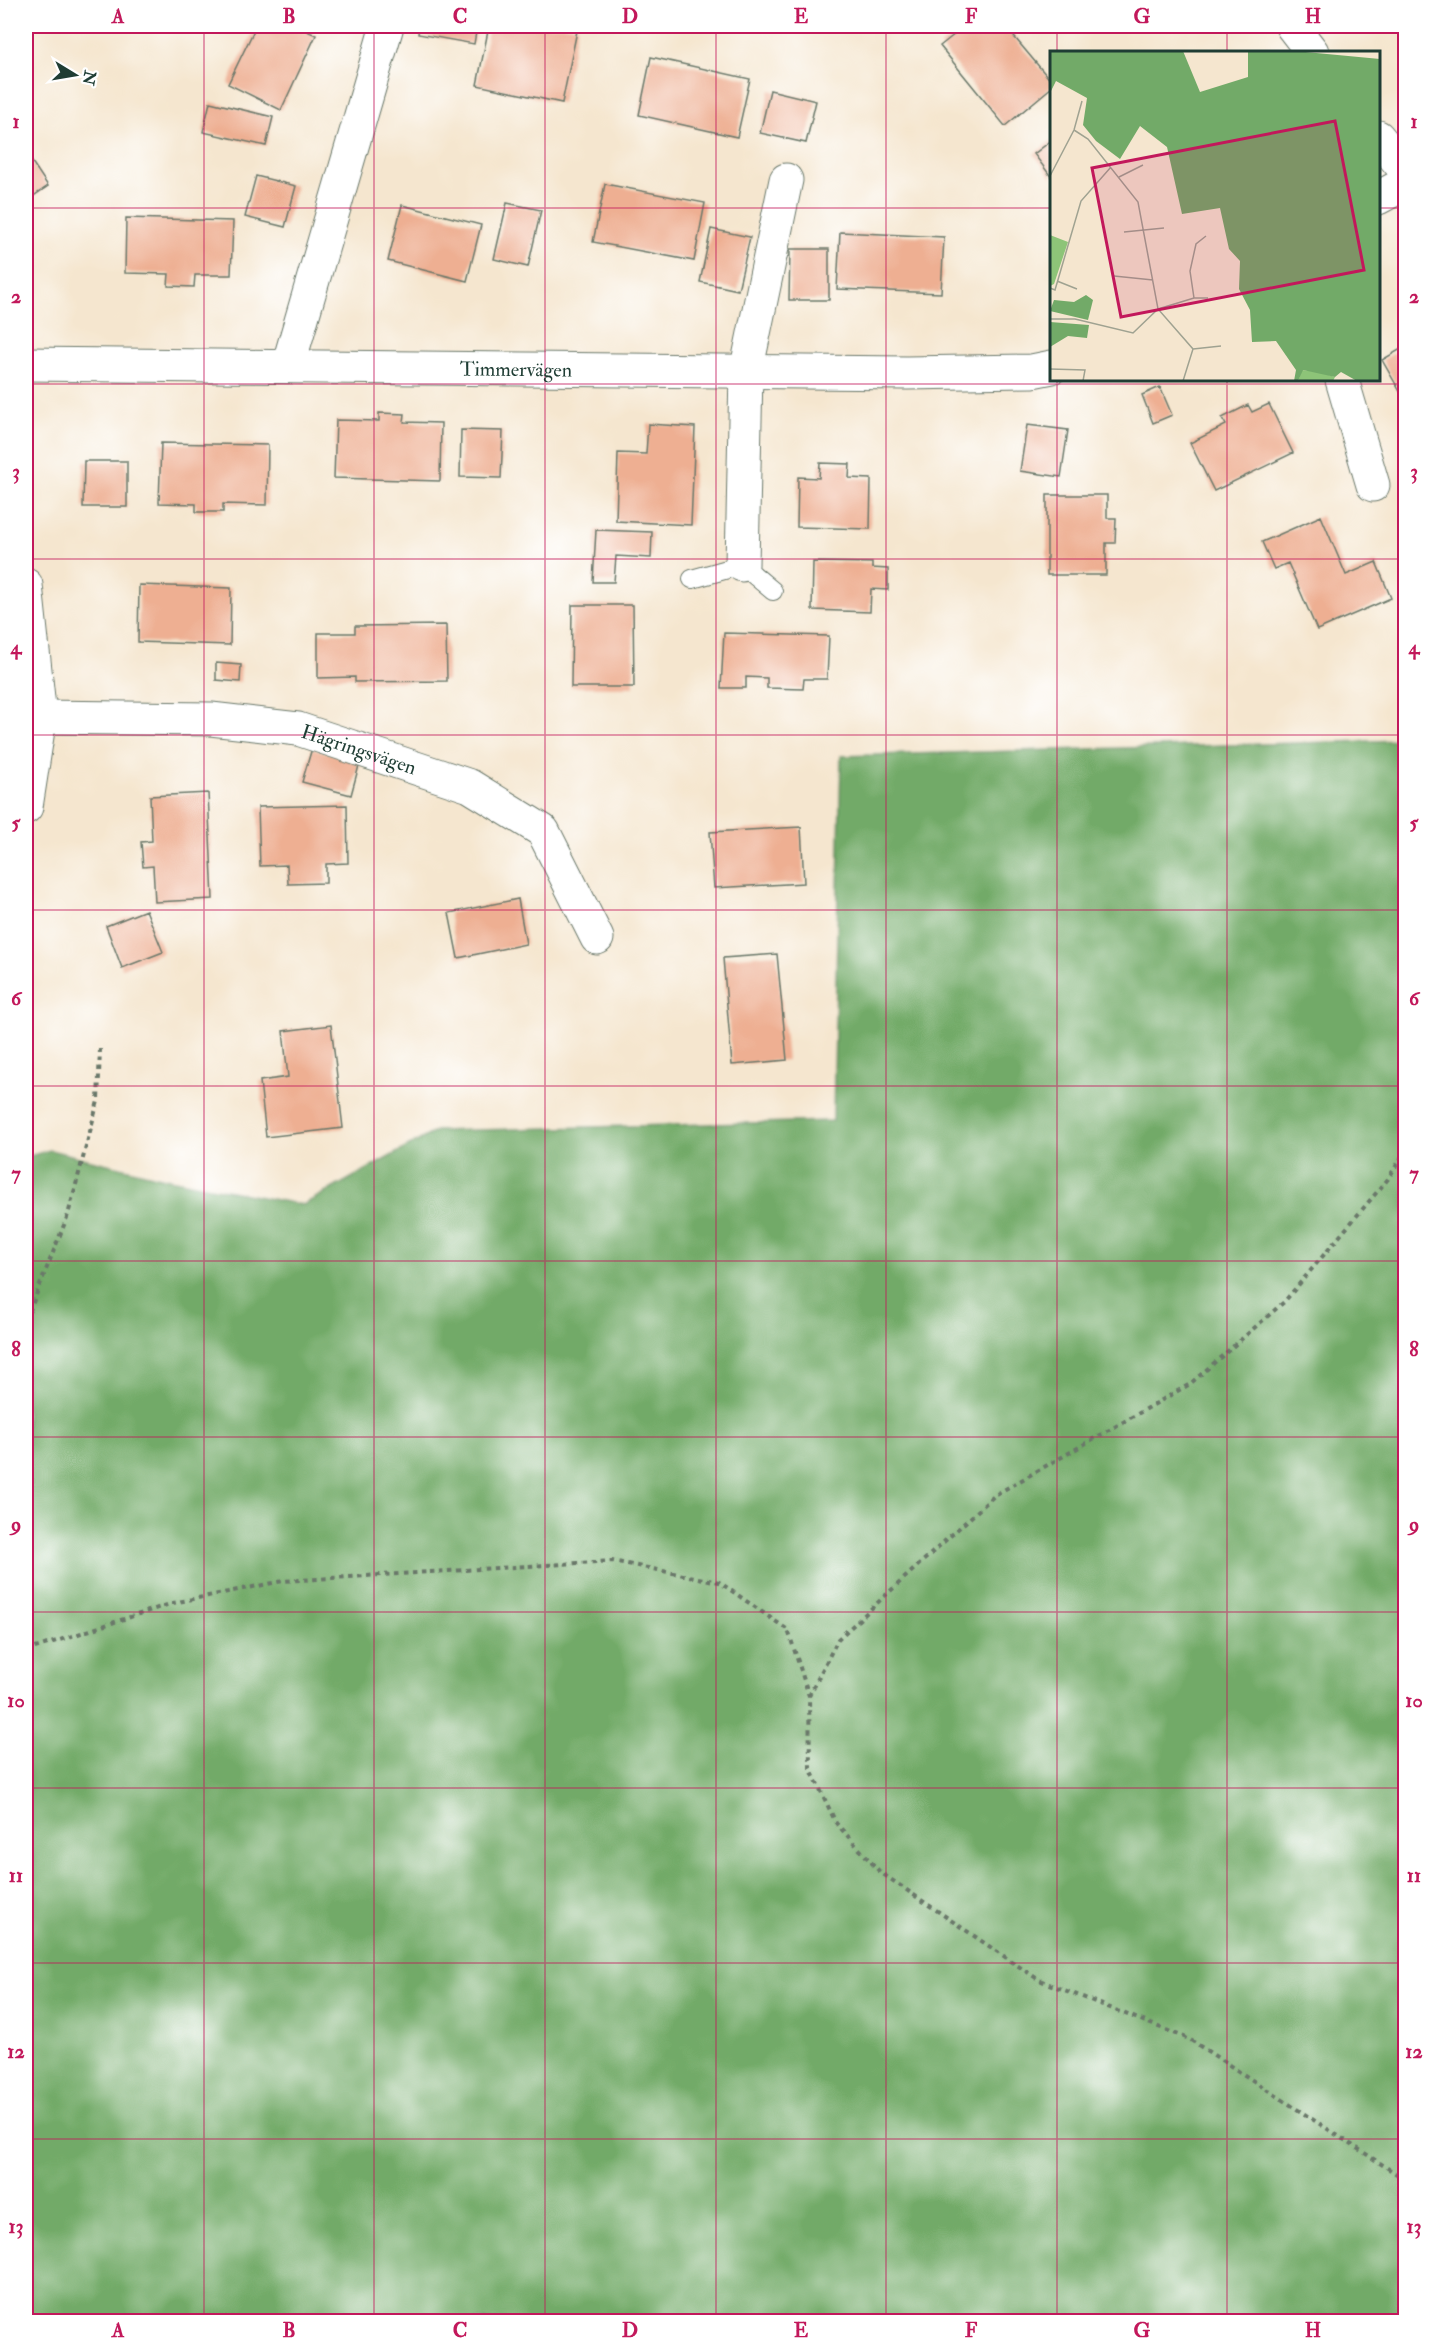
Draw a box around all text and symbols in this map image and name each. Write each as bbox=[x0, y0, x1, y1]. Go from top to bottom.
text: A bbox=[111, 4, 125, 29]
text: B bbox=[282, 4, 296, 29]
text: C bbox=[453, 4, 467, 29]
text: D bbox=[622, 4, 638, 29]
text: E bbox=[794, 4, 809, 29]
text: F bbox=[965, 4, 978, 29]
text: G bbox=[1134, 4, 1151, 29]
text: H bbox=[1305, 4, 1321, 29]
north arrow bbox=[45, 45, 105, 105]
inset map bbox=[1050, 51, 1380, 381]
text: N bbox=[77, 68, 100, 87]
text: 1 bbox=[12, 109, 20, 134]
text: 1 bbox=[1410, 109, 1418, 134]
text: 2 bbox=[11, 284, 21, 309]
text: 2 bbox=[1409, 284, 1419, 309]
street label: Timmervägen bbox=[460, 356, 572, 382]
text: 3 bbox=[12, 459, 20, 484]
text: 3 bbox=[1410, 459, 1418, 484]
text: 4 bbox=[10, 635, 23, 660]
text: 4 bbox=[1408, 635, 1421, 660]
street label: Hägringsvägen bbox=[298, 719, 420, 780]
text: 5 bbox=[12, 810, 22, 835]
text: 5 bbox=[1410, 810, 1420, 835]
text: 6 bbox=[11, 986, 23, 1011]
text: 6 bbox=[1409, 986, 1421, 1011]
text: 7 bbox=[11, 1161, 21, 1186]
text: 7 bbox=[1409, 1161, 1419, 1186]
text: 8 bbox=[11, 1337, 21, 1362]
text: 8 bbox=[1409, 1337, 1419, 1362]
text: 9 bbox=[9, 1512, 21, 1537]
text: 9 bbox=[1407, 1512, 1419, 1537]
text: 10 bbox=[7, 1688, 25, 1713]
text: 10 bbox=[1405, 1688, 1423, 1713]
text: 11 bbox=[9, 1863, 23, 1888]
text: 11 bbox=[1407, 1863, 1421, 1888]
text: 12 bbox=[7, 2039, 25, 2064]
text: 12 bbox=[1405, 2039, 1423, 2064]
text: 13 bbox=[9, 2214, 23, 2239]
text: 13 bbox=[1407, 2214, 1421, 2239]
text: A bbox=[111, 2318, 125, 2343]
text: B bbox=[282, 2318, 296, 2343]
text: C bbox=[453, 2318, 467, 2343]
text: D bbox=[622, 2318, 638, 2343]
text: E bbox=[794, 2318, 809, 2343]
text: F bbox=[965, 2318, 978, 2343]
text: G bbox=[1134, 2318, 1151, 2343]
text: H bbox=[1305, 2318, 1321, 2343]

